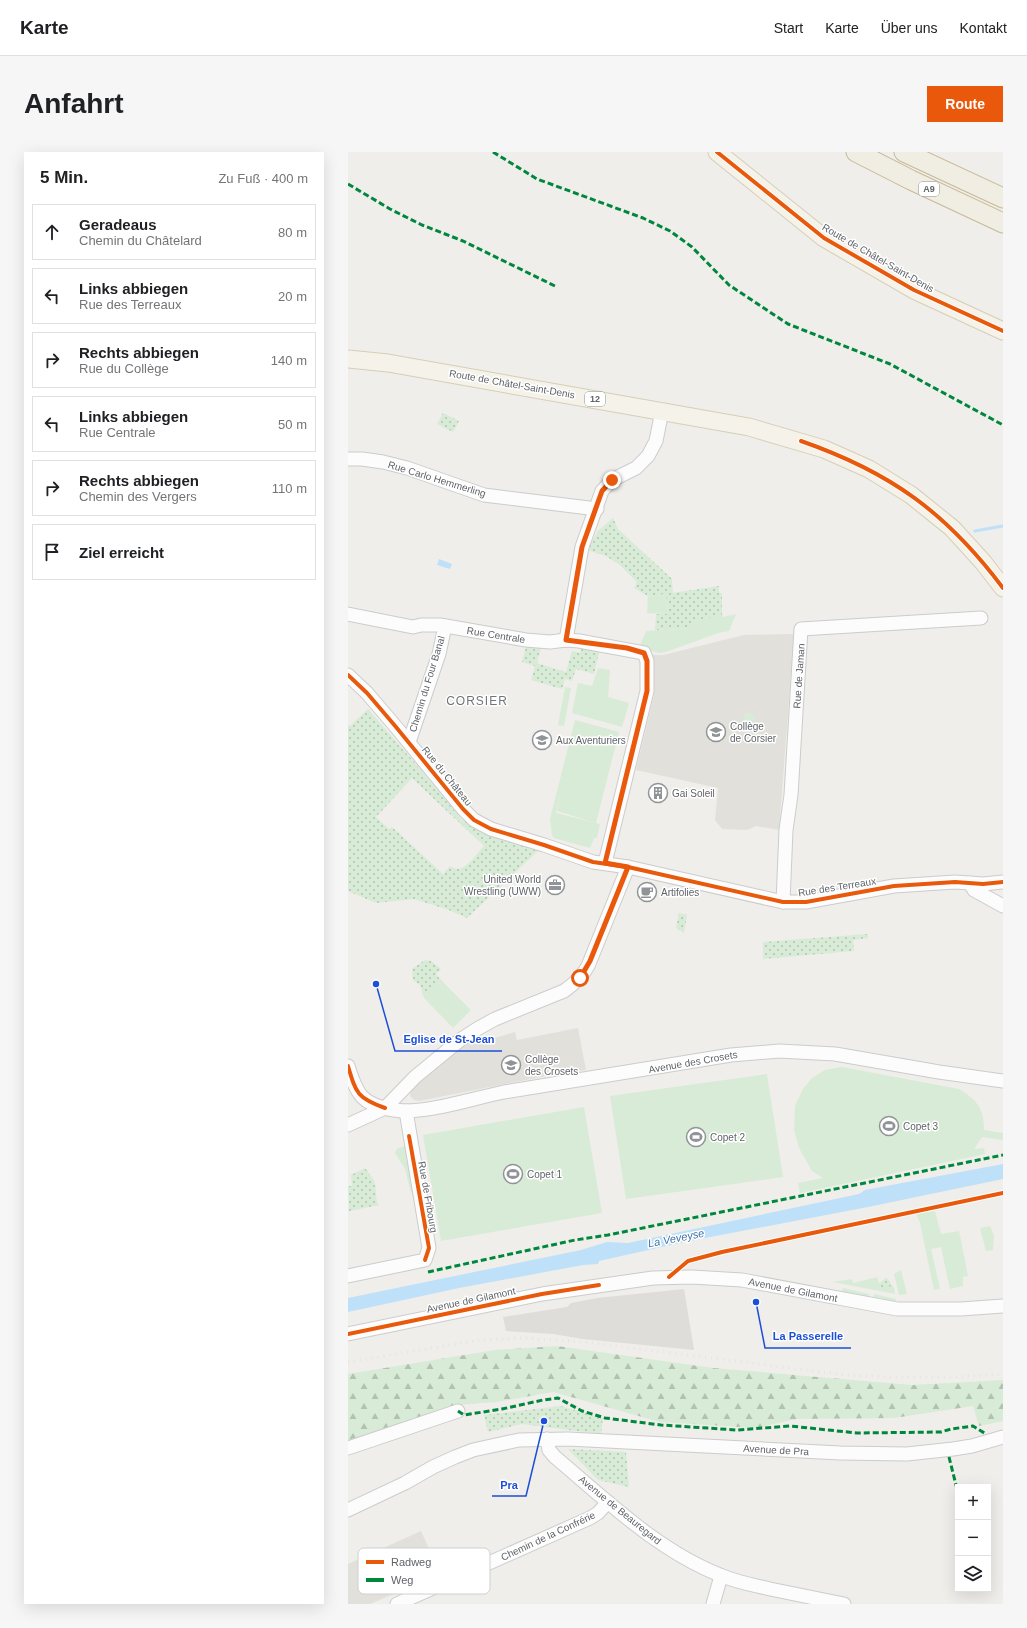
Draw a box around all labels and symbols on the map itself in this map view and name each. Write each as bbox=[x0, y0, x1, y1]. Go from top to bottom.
road number: A9 bbox=[919, 182, 939, 196]
street label: Route de Châtel-Saint-Denis bbox=[820, 221, 936, 295]
street label: Route de Châtel-Saint-Denis bbox=[448, 368, 576, 400]
road number: 12 bbox=[585, 392, 605, 406]
street label: Rue Carlo Hemmerling bbox=[387, 459, 487, 499]
route end bbox=[603, 471, 621, 489]
street label: Rue Centrale bbox=[466, 625, 526, 645]
street label: Chemin du Four Banal bbox=[407, 635, 447, 733]
street label: Rue de Jaman bbox=[791, 643, 807, 709]
district label: CORSIER bbox=[446, 694, 508, 708]
school or university icon: Collège de Corsier bbox=[705, 721, 727, 743]
place label: Collège de Corsier bbox=[730, 721, 777, 744]
school or university icon: Aux Aventuriers bbox=[531, 729, 553, 751]
place label: Aux Aventuriers bbox=[556, 735, 626, 746]
street label: Rue du Château bbox=[420, 744, 474, 808]
building icon: Gai Soleil bbox=[647, 782, 669, 804]
place label: Gai Soleil bbox=[672, 788, 715, 799]
place label: United World Wrestling (UWW) bbox=[464, 874, 541, 897]
office icon: United World Wrestling (UWW) bbox=[544, 874, 566, 896]
street label: Rue des Terreaux bbox=[797, 875, 877, 899]
cafe icon: Artifolies bbox=[636, 881, 658, 903]
place label: Artifolies bbox=[661, 887, 699, 898]
route start bbox=[571, 969, 589, 987]
callout: Eglise de St-Jean bbox=[395, 1028, 502, 1051]
text: Eglise de St-Jean bbox=[403, 1033, 495, 1045]
street label: Avenue des Crosets bbox=[648, 1049, 738, 1075]
school or university icon: Collège des Crosets bbox=[500, 1054, 522, 1076]
place label: Collège des Crosets bbox=[525, 1054, 578, 1077]
sports icon: Copet 3 bbox=[878, 1115, 900, 1137]
place label: Copet 3 bbox=[903, 1121, 938, 1132]
sports icon: Copet 2 bbox=[685, 1126, 707, 1148]
place label: Copet 2 bbox=[710, 1132, 745, 1143]
street label: Rue de Fribourg bbox=[416, 1160, 440, 1234]
sports icon: Copet 1 bbox=[502, 1163, 524, 1185]
place label: Copet 1 bbox=[527, 1169, 562, 1180]
water label: La Veveyse bbox=[647, 1227, 705, 1249]
street label: Avenue de Gilamont bbox=[748, 1276, 839, 1304]
street label: Avenue de Gilamont bbox=[426, 1285, 517, 1315]
callout: La Passerelle bbox=[765, 1325, 851, 1348]
text: La Passerelle bbox=[773, 1330, 843, 1342]
street label: Avenue de Pra bbox=[743, 1443, 810, 1457]
callout: Pra bbox=[492, 1473, 526, 1496]
street label: Avenue de Beauregard bbox=[577, 1473, 663, 1547]
text: Pra bbox=[500, 1479, 519, 1491]
street label: Chemin de la Confrérie bbox=[499, 1509, 597, 1563]
legend bbox=[358, 1548, 490, 1594]
text: Radweg bbox=[391, 1556, 431, 1568]
text: Weg bbox=[391, 1574, 413, 1586]

